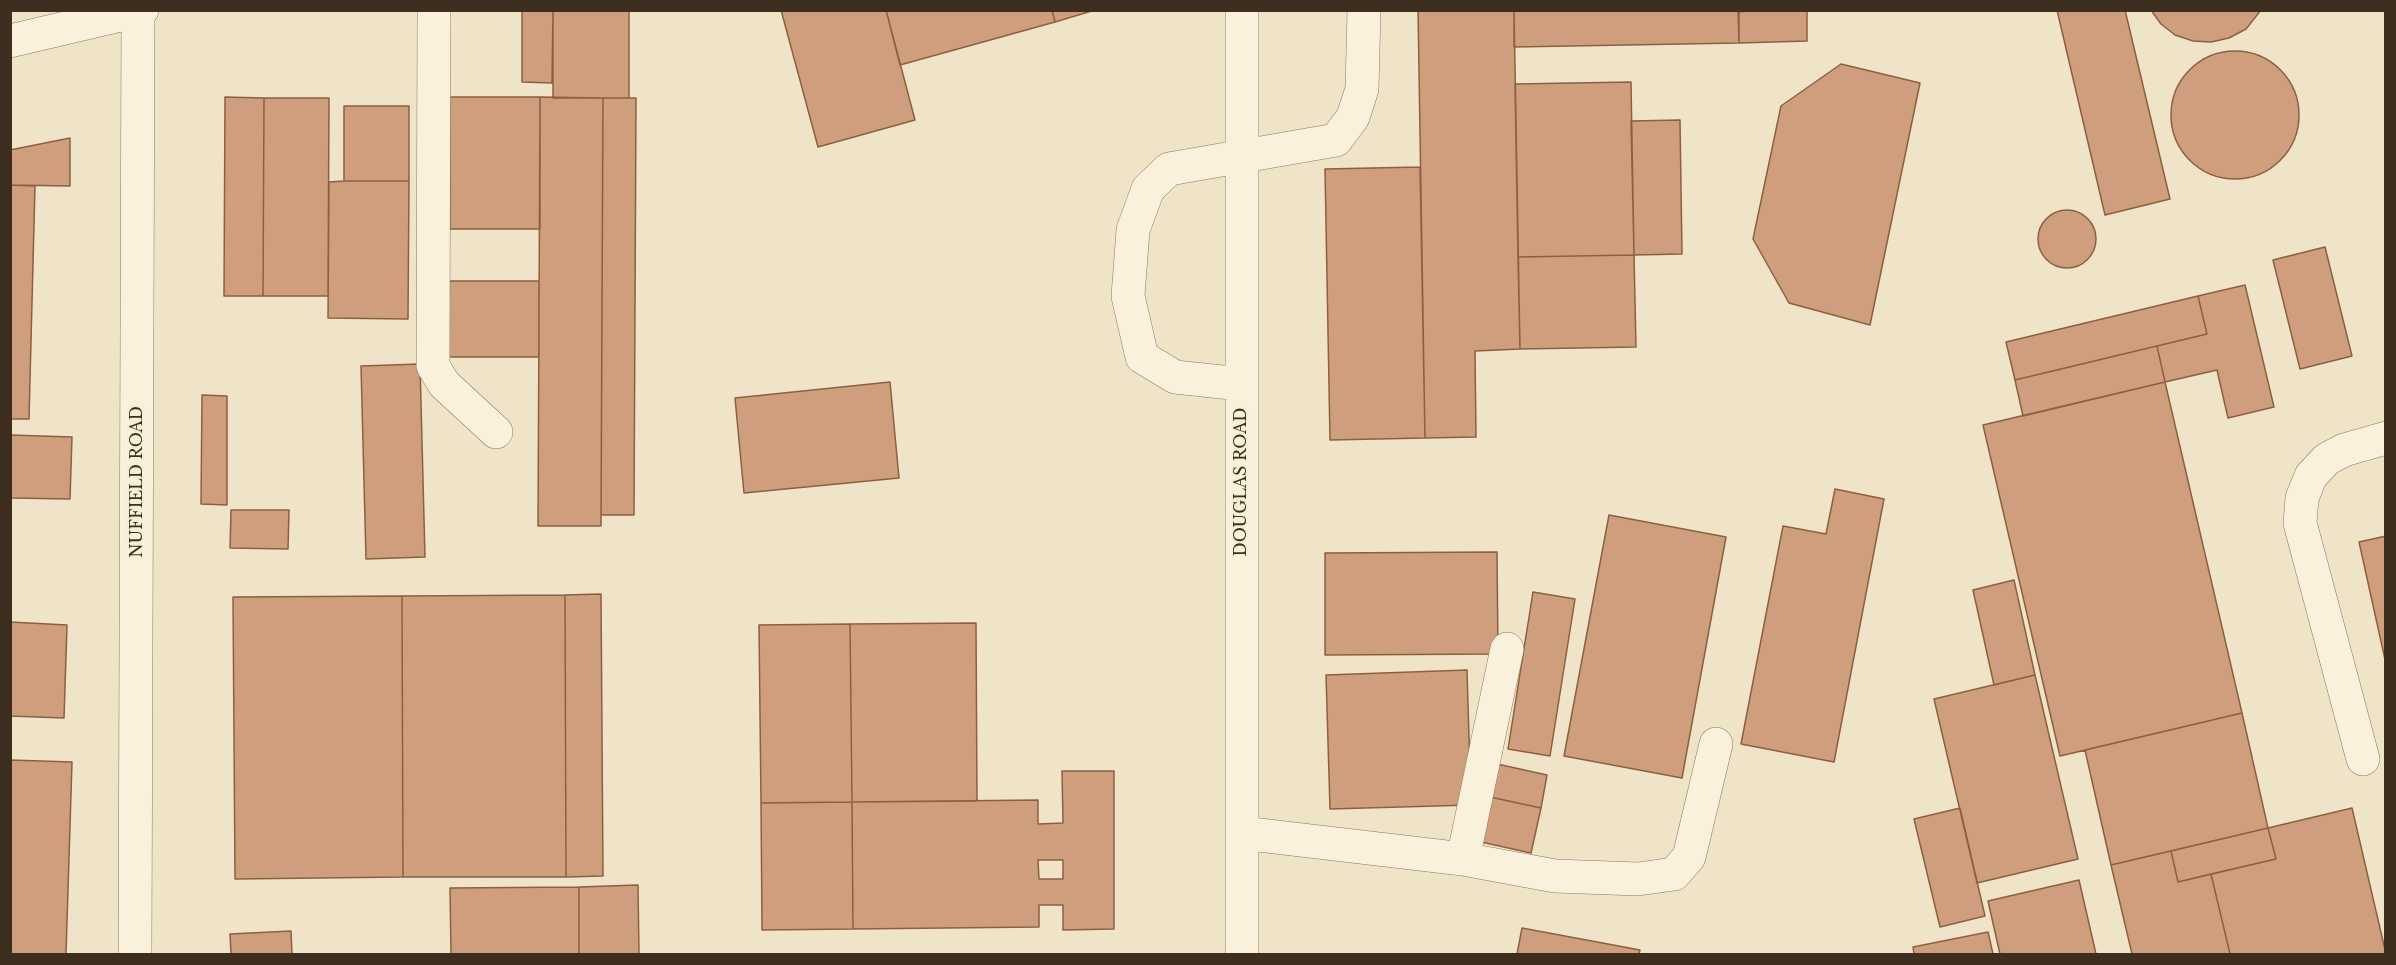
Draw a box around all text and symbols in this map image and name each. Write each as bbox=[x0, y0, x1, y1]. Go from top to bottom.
street label: NUFFIELD ROAD bbox=[127, 406, 147, 558]
street label: DOUGLAS ROAD bbox=[1231, 408, 1251, 556]

